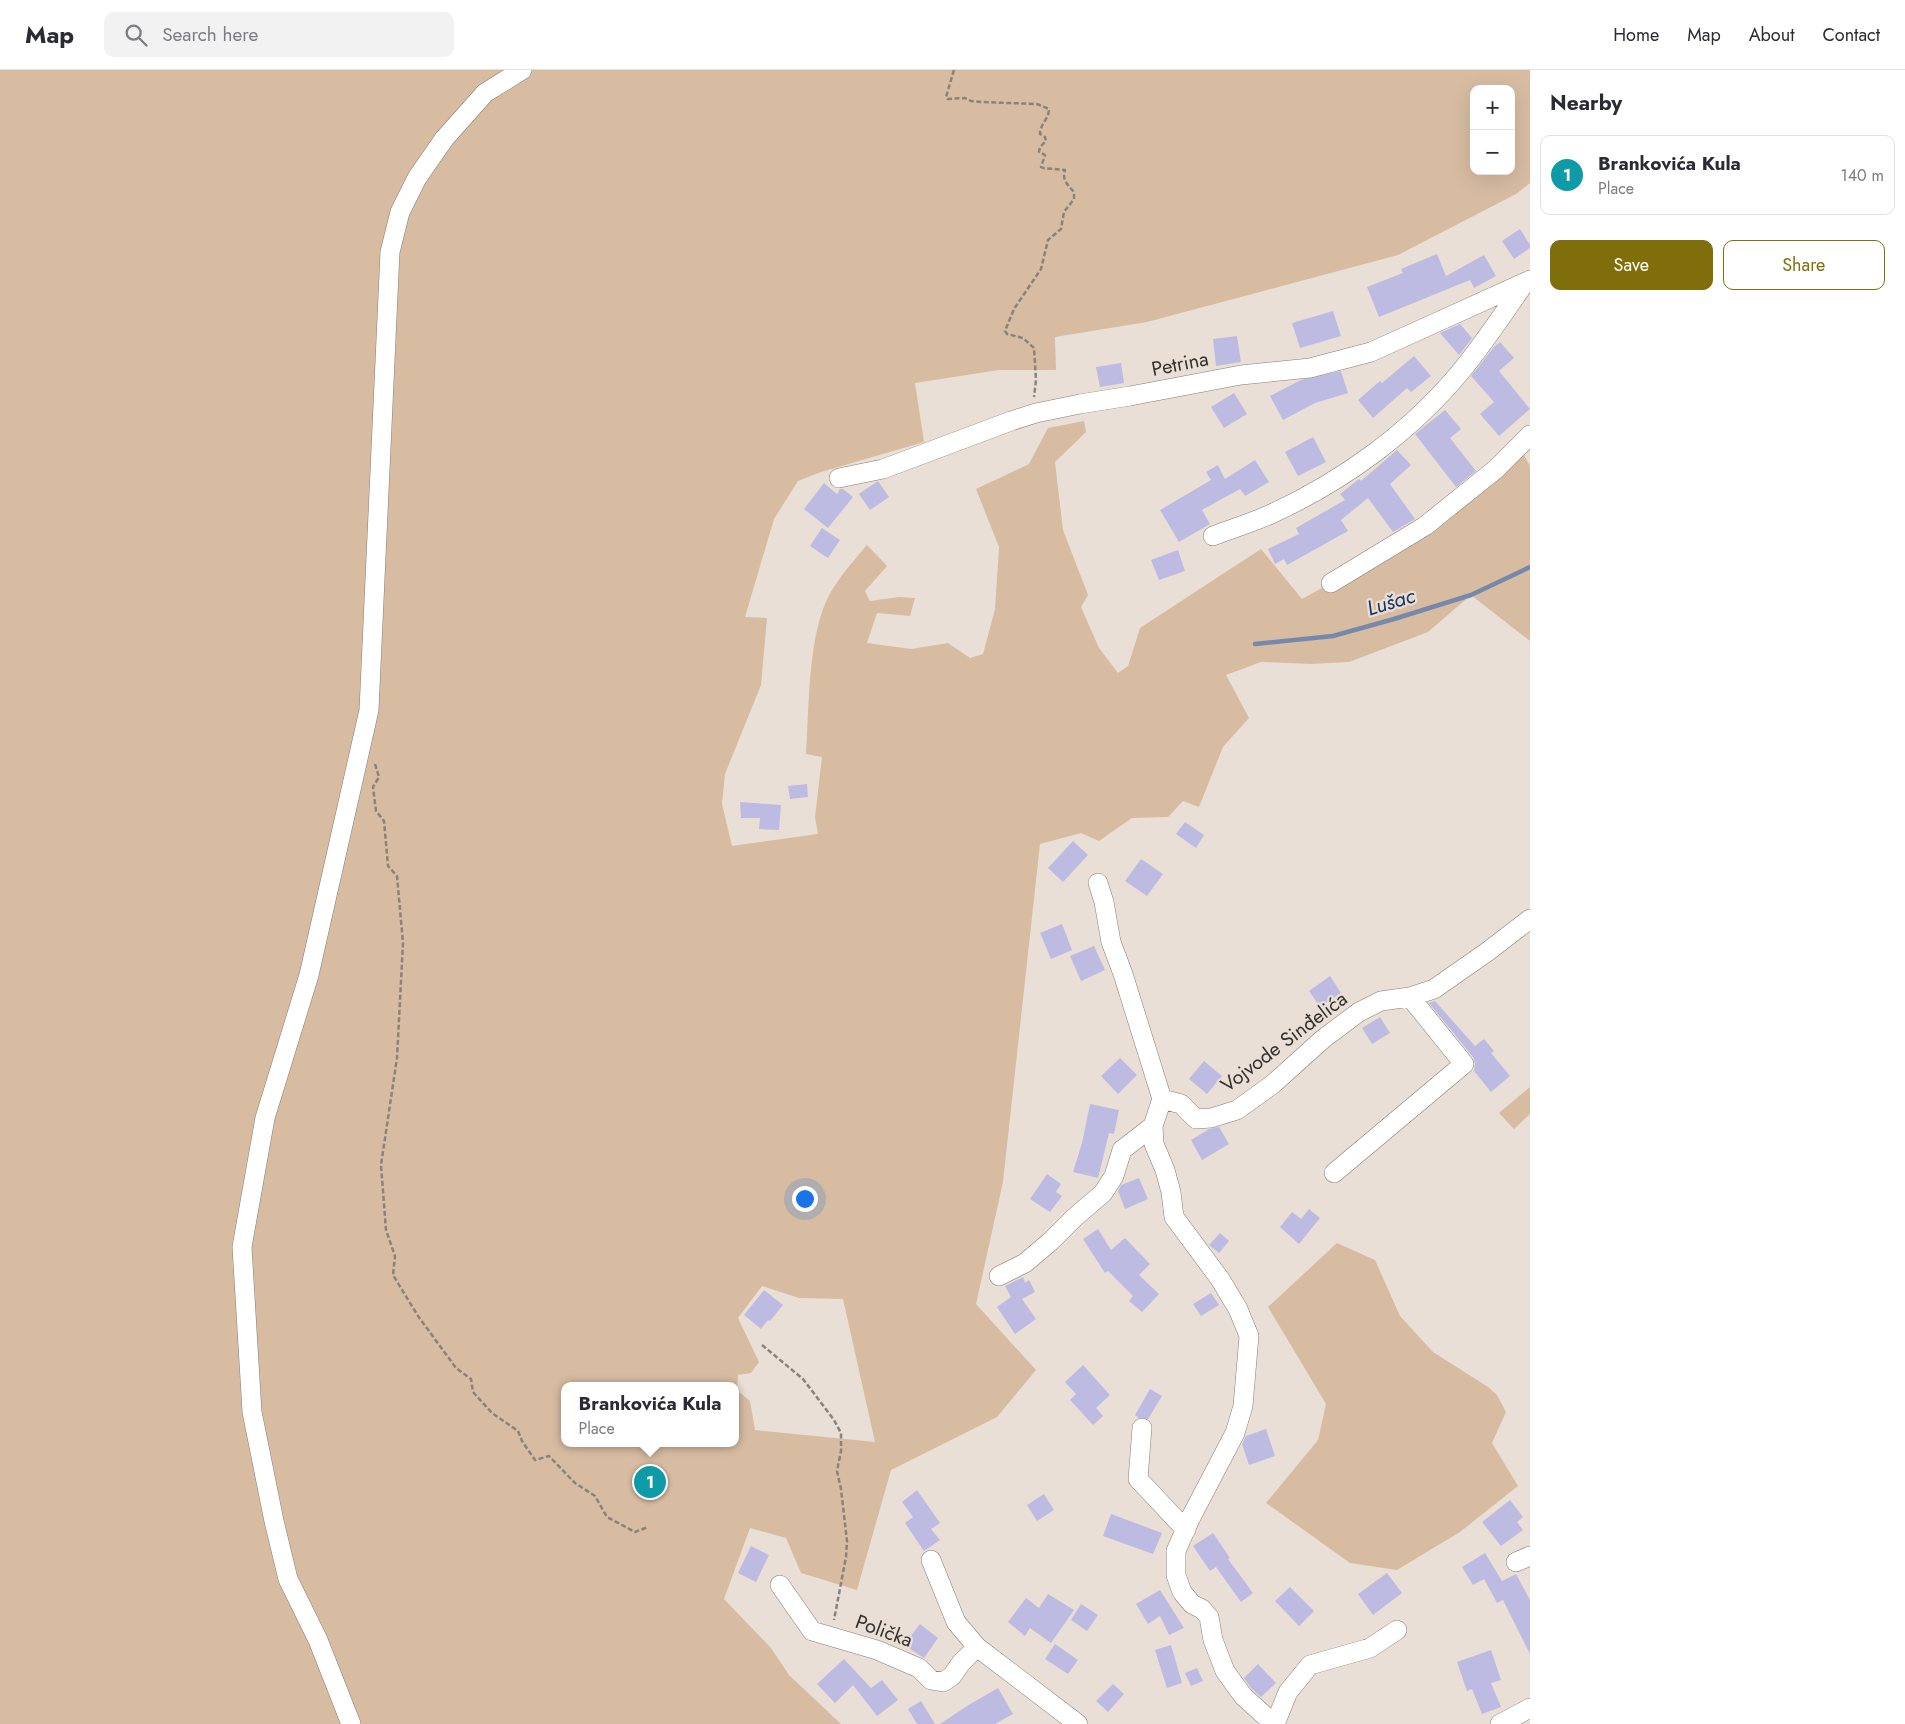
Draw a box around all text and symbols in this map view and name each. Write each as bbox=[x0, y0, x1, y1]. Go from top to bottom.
search box bbox=[104, 12, 454, 57]
text: Map bbox=[25, 17, 74, 52]
icon: search bbox=[122, 21, 150, 49]
text: Search here bbox=[162, 21, 258, 48]
text: Home bbox=[1613, 22, 1659, 48]
text: Map bbox=[1687, 22, 1721, 48]
text: About bbox=[1749, 22, 1794, 48]
text: Contact bbox=[1822, 22, 1880, 48]
map controls bbox=[1470, 85, 1515, 175]
button: + bbox=[1470, 85, 1515, 130]
text: Nearby bbox=[1550, 88, 1622, 118]
button: − bbox=[1470, 130, 1515, 175]
text: Brankovića Kula bbox=[1598, 150, 1741, 177]
text: 1 bbox=[1563, 164, 1571, 187]
text: 140 m bbox=[1841, 164, 1884, 187]
text: Place bbox=[1598, 177, 1634, 200]
button: Save bbox=[1550, 240, 1713, 290]
button: Share bbox=[1723, 240, 1885, 290]
street label: Petrina bbox=[1149, 344, 1211, 384]
water label: Lušac bbox=[1363, 580, 1419, 624]
street label: Vojvode Sinđelića bbox=[1215, 985, 1353, 1099]
your location bbox=[792, 1186, 818, 1212]
popup bbox=[561, 1382, 739, 1447]
text: Brankovića Kula bbox=[579, 1390, 721, 1417]
text: Place bbox=[579, 1417, 615, 1440]
pin: 1 bbox=[634, 1463, 666, 1501]
street label: Polička bbox=[851, 1607, 917, 1655]

